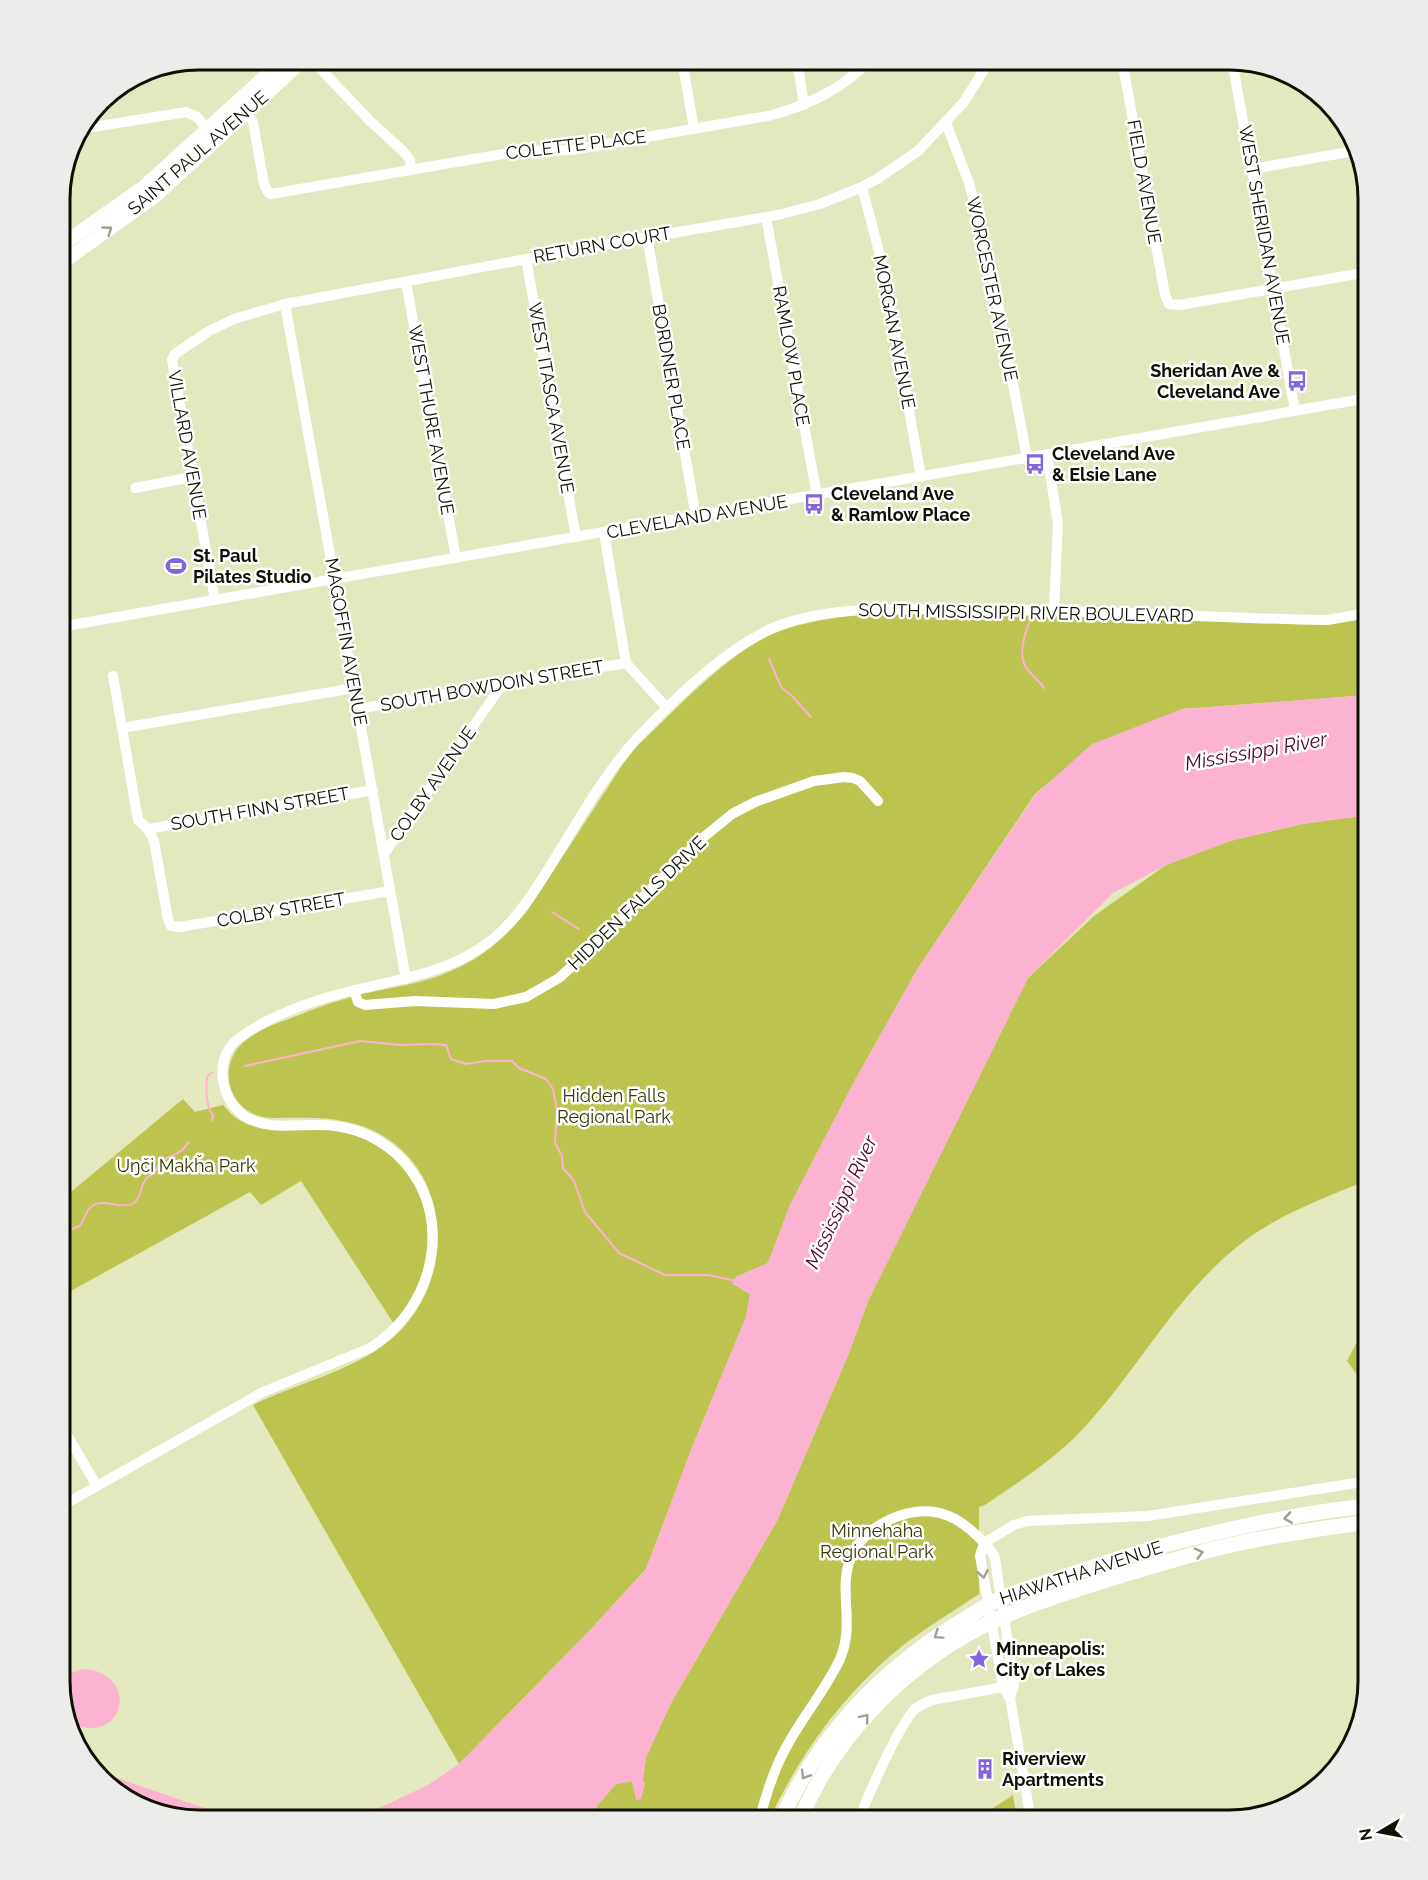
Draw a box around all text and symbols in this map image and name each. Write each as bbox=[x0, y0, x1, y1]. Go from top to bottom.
street label: SAINT PAUL AVENUE bbox=[123, 86, 272, 219]
street label: FIELD AVENUE bbox=[1123, 118, 1166, 246]
street label: WEST SHERIDAN AVENUE bbox=[1235, 124, 1294, 346]
street label: COLETTE PLACE bbox=[504, 125, 647, 164]
street label: WORCESTER AVENUE bbox=[963, 195, 1022, 383]
street label: RETURN COURT bbox=[531, 222, 672, 267]
one-way arrow bbox=[101, 226, 112, 237]
street label: MORGAN AVENUE bbox=[869, 253, 920, 411]
street label: RAMLOW PLACE bbox=[769, 284, 814, 428]
street label: WEST ITASCA AVENUE bbox=[524, 301, 579, 495]
street label: BORDNER PLACE bbox=[648, 302, 695, 452]
street label: WEST THURE AVENUE bbox=[404, 323, 459, 517]
place label: Sheridan Ave & Cleveland Ave bbox=[1150, 360, 1280, 402]
street label: VILLARD AVENUE bbox=[164, 369, 211, 521]
bus stop icon: Sheridan Ave & Cleveland Ave bbox=[1285, 369, 1309, 393]
place label: Cleveland Ave & Elsie Lane bbox=[1052, 443, 1175, 485]
bus stop icon: Cleveland Ave & Elsie Lane bbox=[1023, 452, 1047, 476]
place label: Cleveland Ave & Ramlow Place bbox=[831, 483, 971, 525]
street label: CLEVELAND AVENUE bbox=[605, 490, 789, 543]
bus stop icon: Cleveland Ave & Ramlow Place bbox=[802, 492, 826, 516]
place label: St. Paul Pilates Studio bbox=[193, 545, 312, 587]
sports icon: St. Paul Pilates Studio bbox=[164, 554, 188, 578]
street label: MAGOFFIN AVENUE bbox=[321, 556, 372, 728]
street label: SOUTH MISSISSIPPI RIVER BOULEVARD bbox=[858, 599, 1194, 626]
street label: SOUTH BOWDOIN STREET bbox=[378, 655, 605, 716]
street label: COLBY AVENUE bbox=[385, 722, 480, 845]
water label: Mississippi River bbox=[1183, 726, 1330, 775]
street label: SOUTH FINN STREET bbox=[169, 782, 351, 835]
street label: HIDDEN FALLS DRIVE bbox=[563, 831, 710, 974]
street label: COLBY STREET bbox=[215, 888, 347, 931]
park label: Hidden Falls Regional Park bbox=[557, 1085, 671, 1127]
water label: Mississippi River bbox=[800, 1131, 883, 1272]
park label: Uŋči Makȟa Park bbox=[116, 1155, 256, 1176]
one-way arrow bbox=[1283, 1511, 1293, 1523]
park label: Minnehaha Regional Park bbox=[820, 1520, 934, 1562]
street label: HIAWATHA AVENUE bbox=[997, 1536, 1165, 1609]
one-way arrow bbox=[1194, 1548, 1204, 1561]
one-way arrow bbox=[976, 1568, 989, 1578]
one-way arrow bbox=[934, 1628, 945, 1639]
place label: Minneapolis: City of Lakes bbox=[996, 1638, 1105, 1680]
place icon: Minneapolis: City of Lakes bbox=[967, 1647, 991, 1671]
one-way arrow bbox=[858, 1714, 869, 1725]
place label: Riverview Apartments bbox=[1002, 1748, 1104, 1790]
building icon: Riverview Apartments bbox=[973, 1757, 997, 1781]
one-way arrow bbox=[800, 1769, 812, 1779]
north arrow bbox=[1350, 1802, 1410, 1862]
text: N bbox=[1355, 1827, 1376, 1842]

